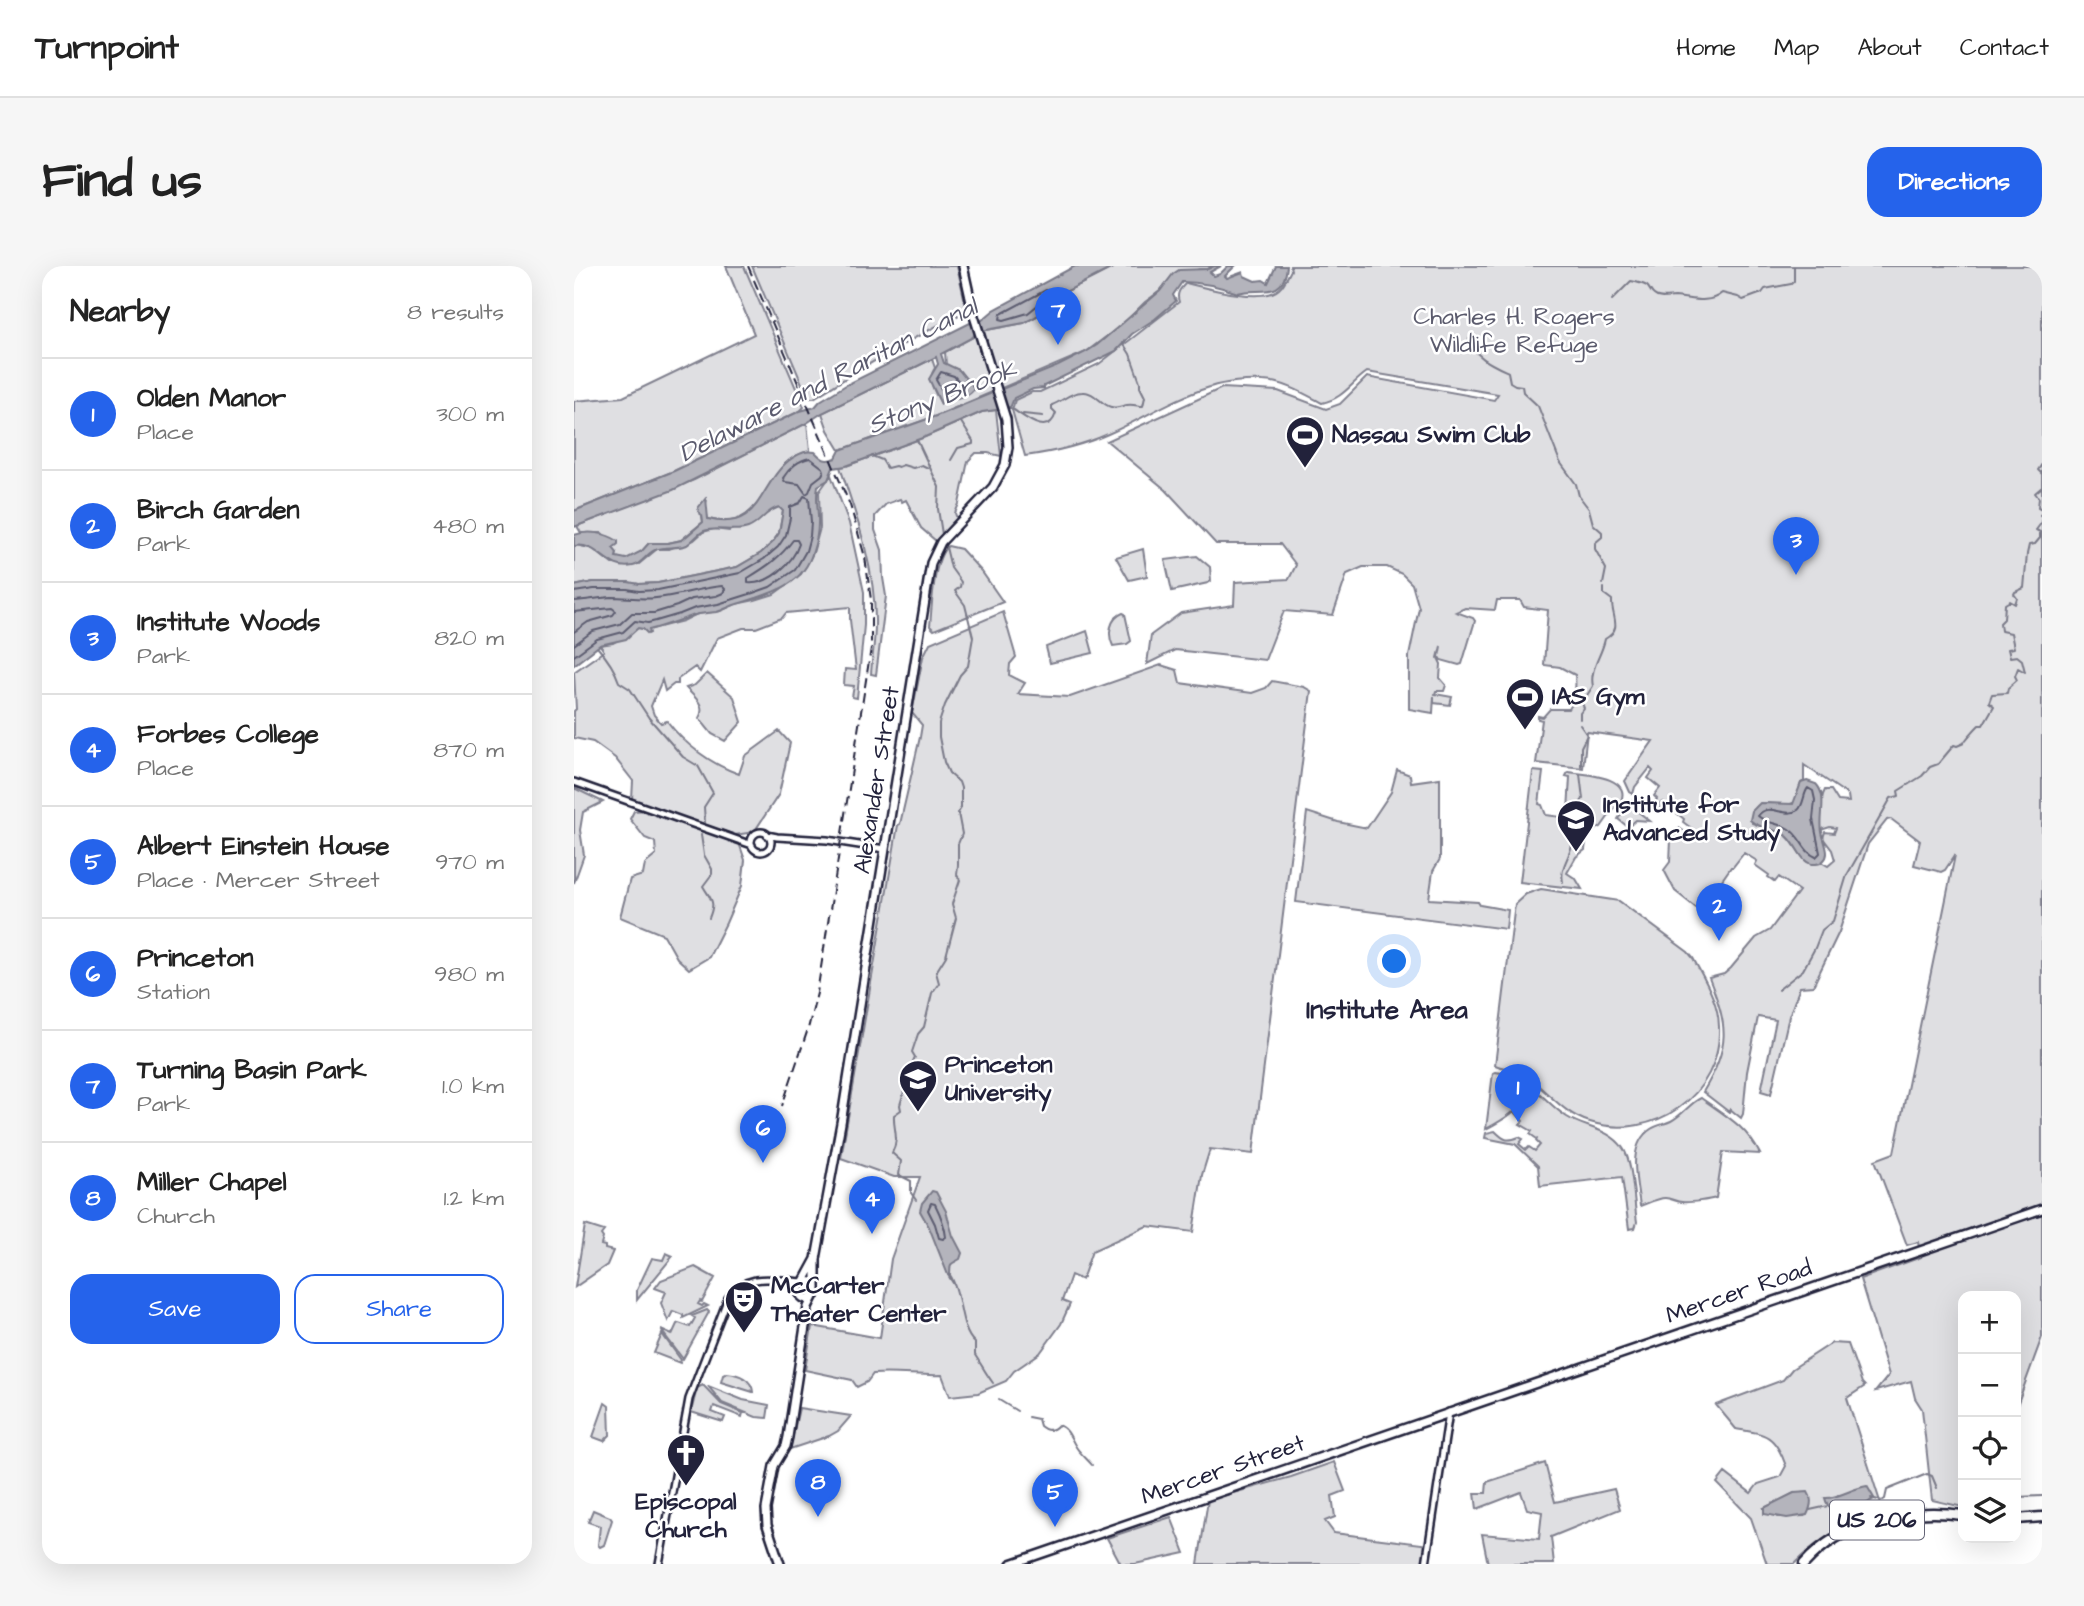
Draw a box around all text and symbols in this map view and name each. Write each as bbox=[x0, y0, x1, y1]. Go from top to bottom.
text: Turnpoint bbox=[35, 25, 179, 71]
text: Home bbox=[1676, 31, 1736, 65]
text: Map bbox=[1774, 31, 1819, 65]
text: About bbox=[1857, 31, 1922, 65]
text: Contact bbox=[1960, 31, 2049, 65]
button: Directions bbox=[1867, 147, 2042, 217]
text: Find us bbox=[42, 148, 202, 216]
pin: 7 bbox=[1035, 287, 1081, 345]
water label: Delaware and Raritan Canal bbox=[673, 288, 986, 471]
text: Nearby bbox=[70, 291, 170, 333]
text: 8 results bbox=[407, 296, 504, 328]
park label: Charles H. Rogers Wildlife Refuge bbox=[1413, 300, 1615, 363]
water label: Stony Brook bbox=[862, 350, 1023, 444]
text: Olden Manor bbox=[137, 380, 286, 416]
text: 1 bbox=[92, 398, 94, 430]
text: 300 m bbox=[436, 398, 504, 430]
sports icon: Nassau Swim Club bbox=[1284, 414, 1326, 469]
text: Place bbox=[137, 416, 194, 448]
place label: Nassau Swim Club bbox=[1332, 418, 1531, 452]
text: Birch Garden bbox=[137, 492, 299, 528]
text: 2 bbox=[86, 510, 100, 542]
text: 480 m bbox=[432, 510, 504, 542]
pin: 3 bbox=[1773, 517, 1819, 575]
text: Park bbox=[137, 528, 190, 560]
text: Institute Woods bbox=[137, 604, 320, 640]
text: 3 bbox=[87, 622, 99, 654]
text: 820 m bbox=[434, 622, 504, 654]
text: Park bbox=[137, 640, 190, 672]
sports icon: IAS Gym bbox=[1504, 676, 1546, 731]
place label: IAS Gym bbox=[1552, 680, 1645, 716]
street label: Alexander Street bbox=[845, 683, 909, 876]
text: Forbes College bbox=[137, 716, 319, 752]
text: 4 bbox=[85, 734, 101, 766]
text: 870 m bbox=[433, 734, 504, 766]
text: Place bbox=[137, 752, 194, 784]
place label: Institute for Advanced Study bbox=[1603, 788, 1781, 852]
school or university icon: Institute for Advanced Study bbox=[1555, 798, 1597, 853]
text: Albert Einstein House bbox=[137, 828, 390, 864]
text: 5 bbox=[85, 846, 101, 878]
text: 970 m bbox=[435, 846, 504, 878]
text: Place · Mercer Street bbox=[137, 864, 380, 896]
pin: 2 bbox=[1696, 883, 1742, 941]
text: Princeton bbox=[137, 940, 254, 976]
your location bbox=[1377, 944, 1411, 978]
text: 6 bbox=[86, 958, 100, 990]
text: 980 m bbox=[434, 958, 504, 990]
text: Station bbox=[137, 976, 210, 1008]
district label: Institute Area bbox=[1306, 992, 1468, 1028]
place label: Princeton University bbox=[945, 1048, 1053, 1112]
text: Turning Basin Park bbox=[137, 1052, 367, 1088]
school or university icon: Princeton University bbox=[897, 1058, 939, 1113]
pin: 1 bbox=[1495, 1064, 1541, 1122]
text: 7 bbox=[86, 1070, 100, 1102]
text: 1.0 km bbox=[442, 1070, 504, 1102]
text: Park bbox=[137, 1088, 190, 1120]
pin: 6 bbox=[740, 1105, 786, 1163]
text: Miller Chapel bbox=[137, 1164, 287, 1200]
pin: 4 bbox=[849, 1176, 895, 1234]
text: 8 bbox=[86, 1182, 100, 1214]
text: 1.2 km bbox=[443, 1182, 504, 1214]
text: Church bbox=[137, 1200, 215, 1232]
street label: Mercer Road bbox=[1661, 1251, 1817, 1333]
place label: McCarter Theater Center bbox=[770, 1269, 947, 1331]
button: Save bbox=[70, 1274, 280, 1344]
button: Share bbox=[294, 1274, 504, 1344]
theatre icon: McCarter Theater Center bbox=[723, 1279, 765, 1334]
map controls bbox=[1958, 1291, 2021, 1543]
button: + bbox=[1958, 1291, 2021, 1354]
button: − bbox=[1958, 1354, 2021, 1417]
button: locate bbox=[1958, 1417, 2021, 1480]
street label: Mercer Street bbox=[1137, 1426, 1310, 1514]
church icon: Episcopal Church bbox=[665, 1432, 707, 1487]
pin: 8 bbox=[795, 1459, 841, 1517]
pin: 5 bbox=[1032, 1469, 1078, 1527]
button: layers bbox=[1958, 1480, 2021, 1543]
place label: Episcopal Church bbox=[635, 1485, 737, 1547]
road number: US 206 bbox=[1830, 1500, 1924, 1540]

